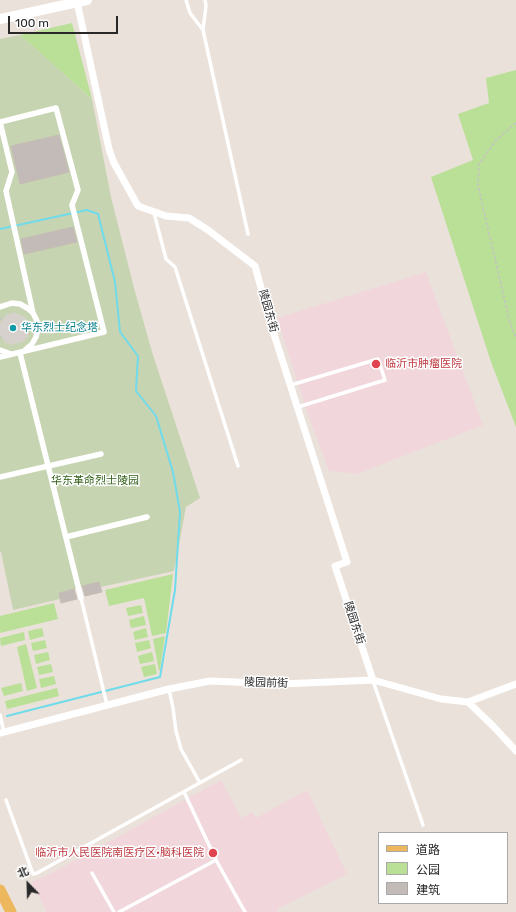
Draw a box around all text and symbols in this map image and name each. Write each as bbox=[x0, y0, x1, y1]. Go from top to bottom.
scale bar bbox=[10, 8, 120, 34]
text: 100 m bbox=[15, 16, 49, 30]
street label: 陵园东街 bbox=[256, 288, 280, 334]
place label: 华东烈士纪念塔 bbox=[21, 321, 98, 335]
marker: 华东烈士纪念塔 bbox=[8, 323, 18, 333]
place label: 临沂市肿瘤医院 bbox=[385, 357, 462, 371]
marker: 临沂市肿瘤医院 bbox=[370, 358, 382, 370]
park label: 华东革命烈士陵园 bbox=[51, 474, 139, 488]
street label: 陵园东街 bbox=[341, 600, 367, 646]
street label: 陵园前街 bbox=[244, 676, 288, 690]
legend bbox=[378, 832, 508, 904]
text: 道路 bbox=[416, 843, 440, 857]
place label: 临沂市人民医院南医疗区·脑科医院 bbox=[35, 846, 204, 860]
marker: 临沂市人民医院南医疗区·脑科医院 bbox=[207, 847, 219, 859]
text: 公园 bbox=[416, 863, 440, 877]
north arrow bbox=[8, 864, 48, 904]
text: 北 bbox=[16, 864, 31, 881]
text: 建筑 bbox=[416, 883, 440, 897]

